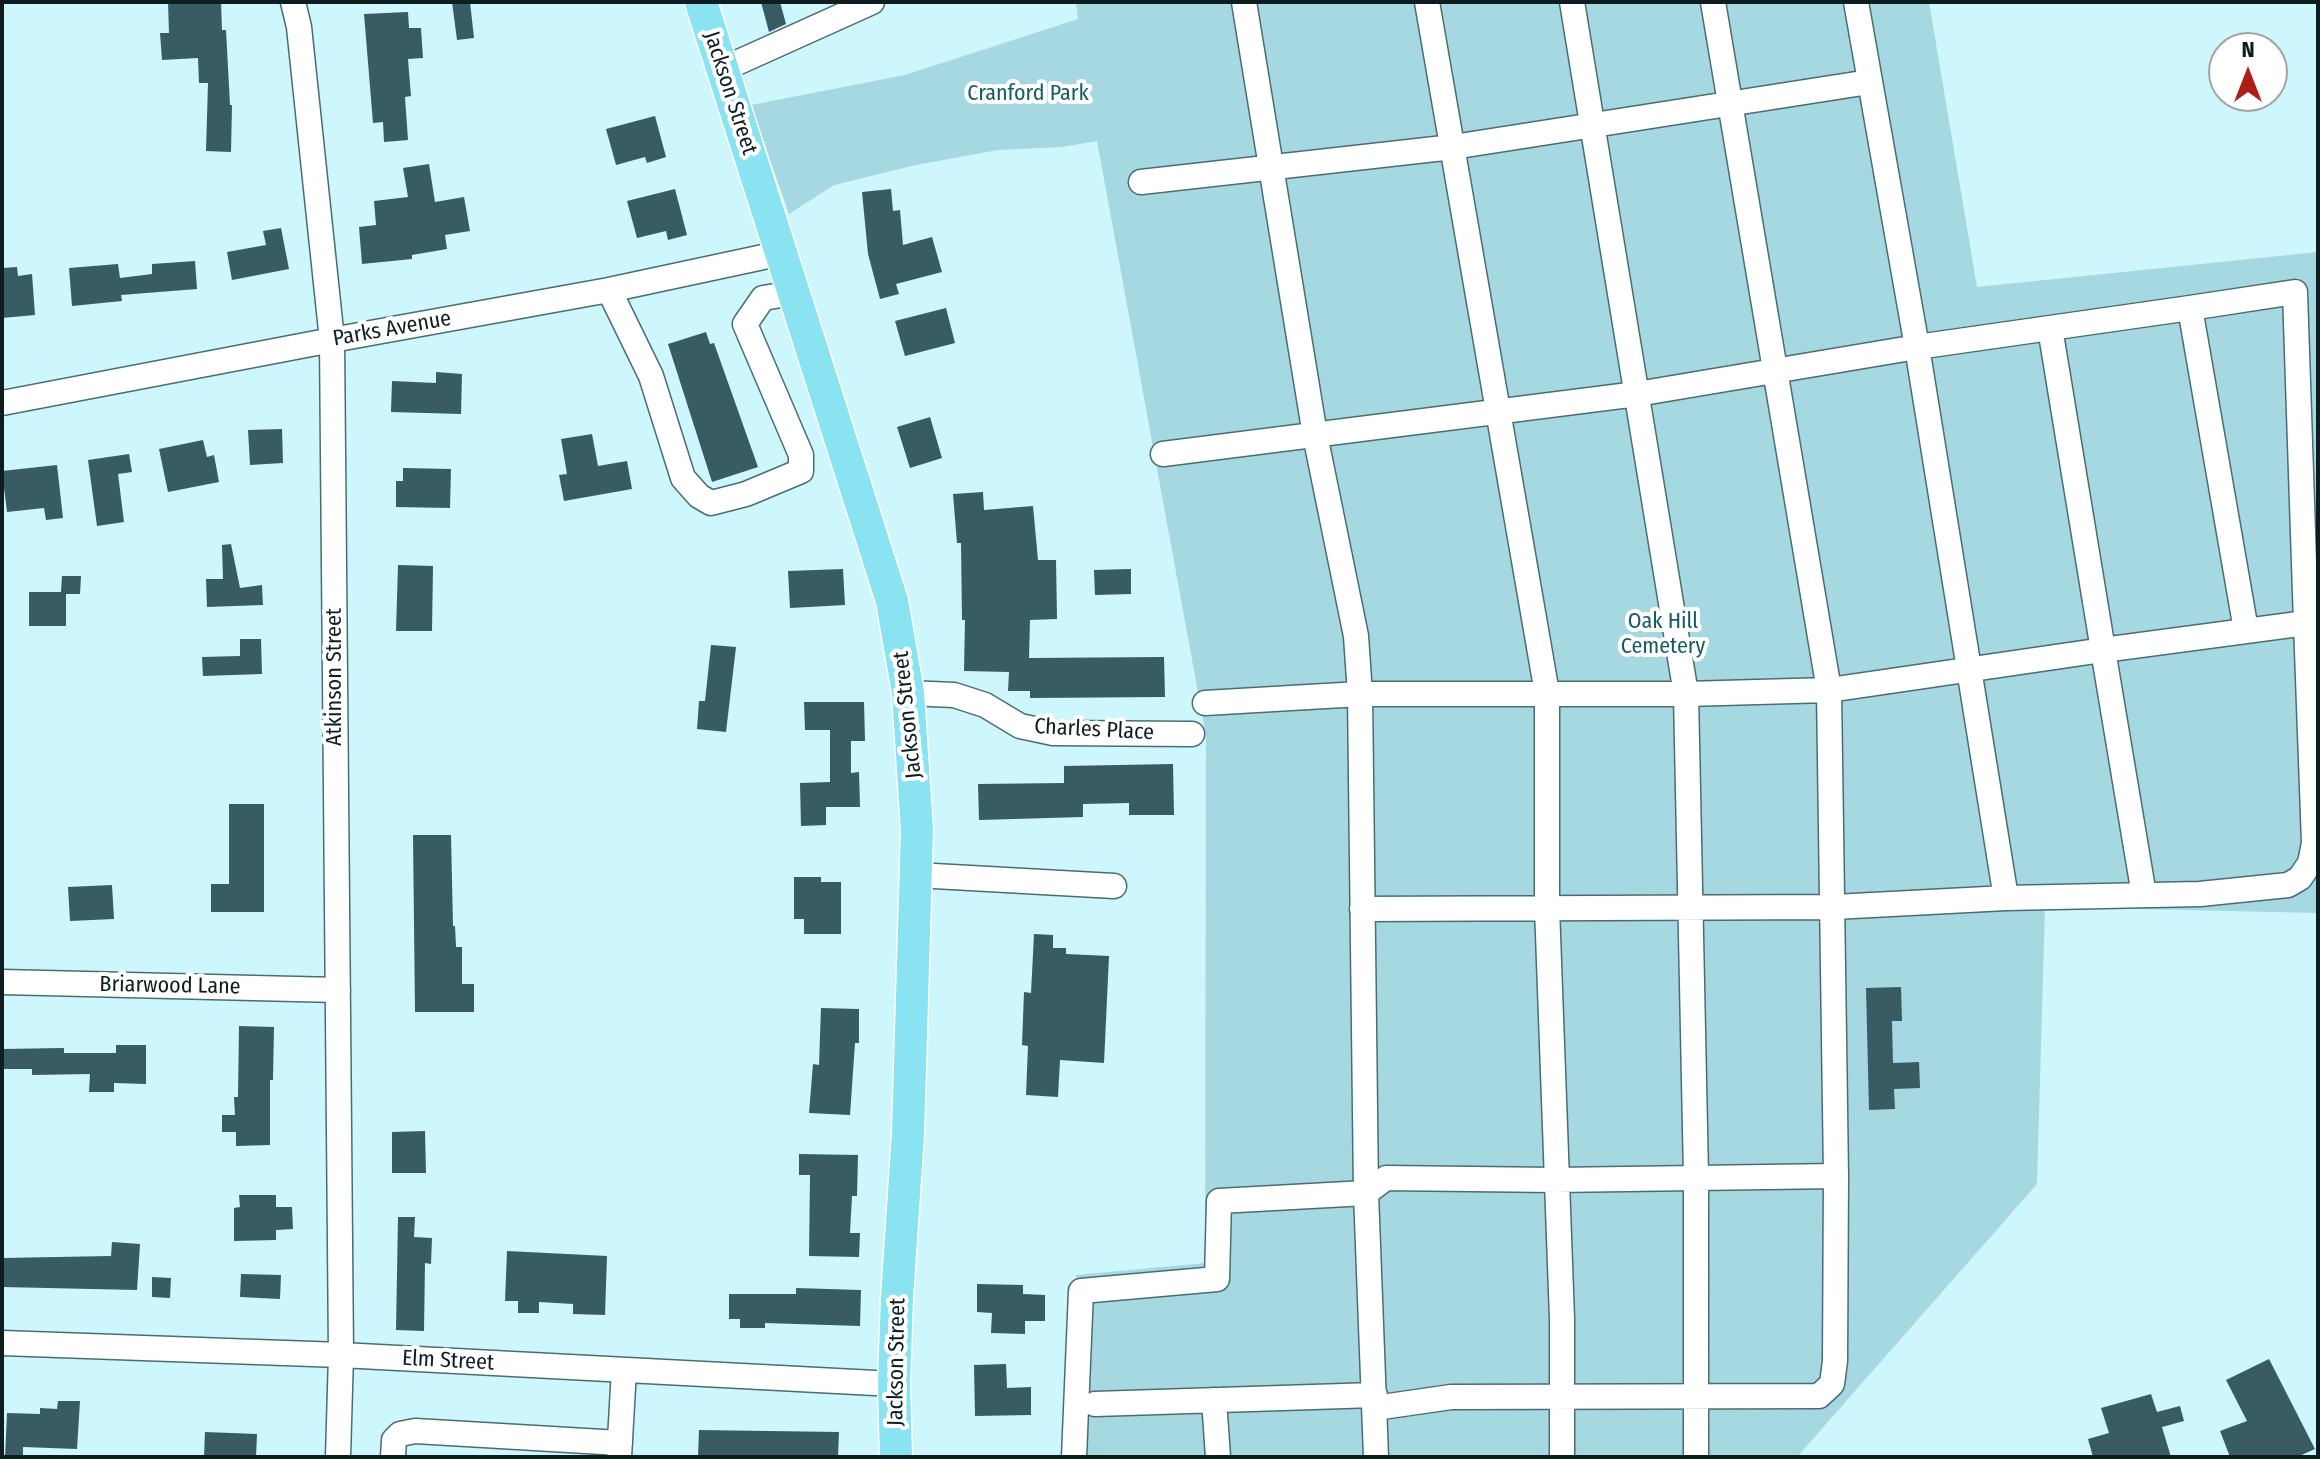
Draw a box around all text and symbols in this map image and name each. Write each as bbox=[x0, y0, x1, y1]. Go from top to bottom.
street label: Jackson Street bbox=[698, 28, 762, 158]
north arrow bbox=[2208, 32, 2288, 112]
text: N bbox=[2241, 36, 2255, 63]
park label: Cranford Park bbox=[967, 81, 1089, 107]
street label: Parks Avenue bbox=[331, 306, 453, 352]
street label: Atkinson Street bbox=[322, 608, 348, 746]
park label: Oak Hill Cemetery bbox=[1621, 609, 1705, 660]
street label: Jackson Street bbox=[888, 650, 928, 780]
street label: Charles Place bbox=[1034, 714, 1154, 746]
street label: Briarwood Lane bbox=[99, 972, 241, 1000]
street label: Jackson Street bbox=[883, 1298, 911, 1426]
street label: Elm Street bbox=[401, 1345, 495, 1377]

